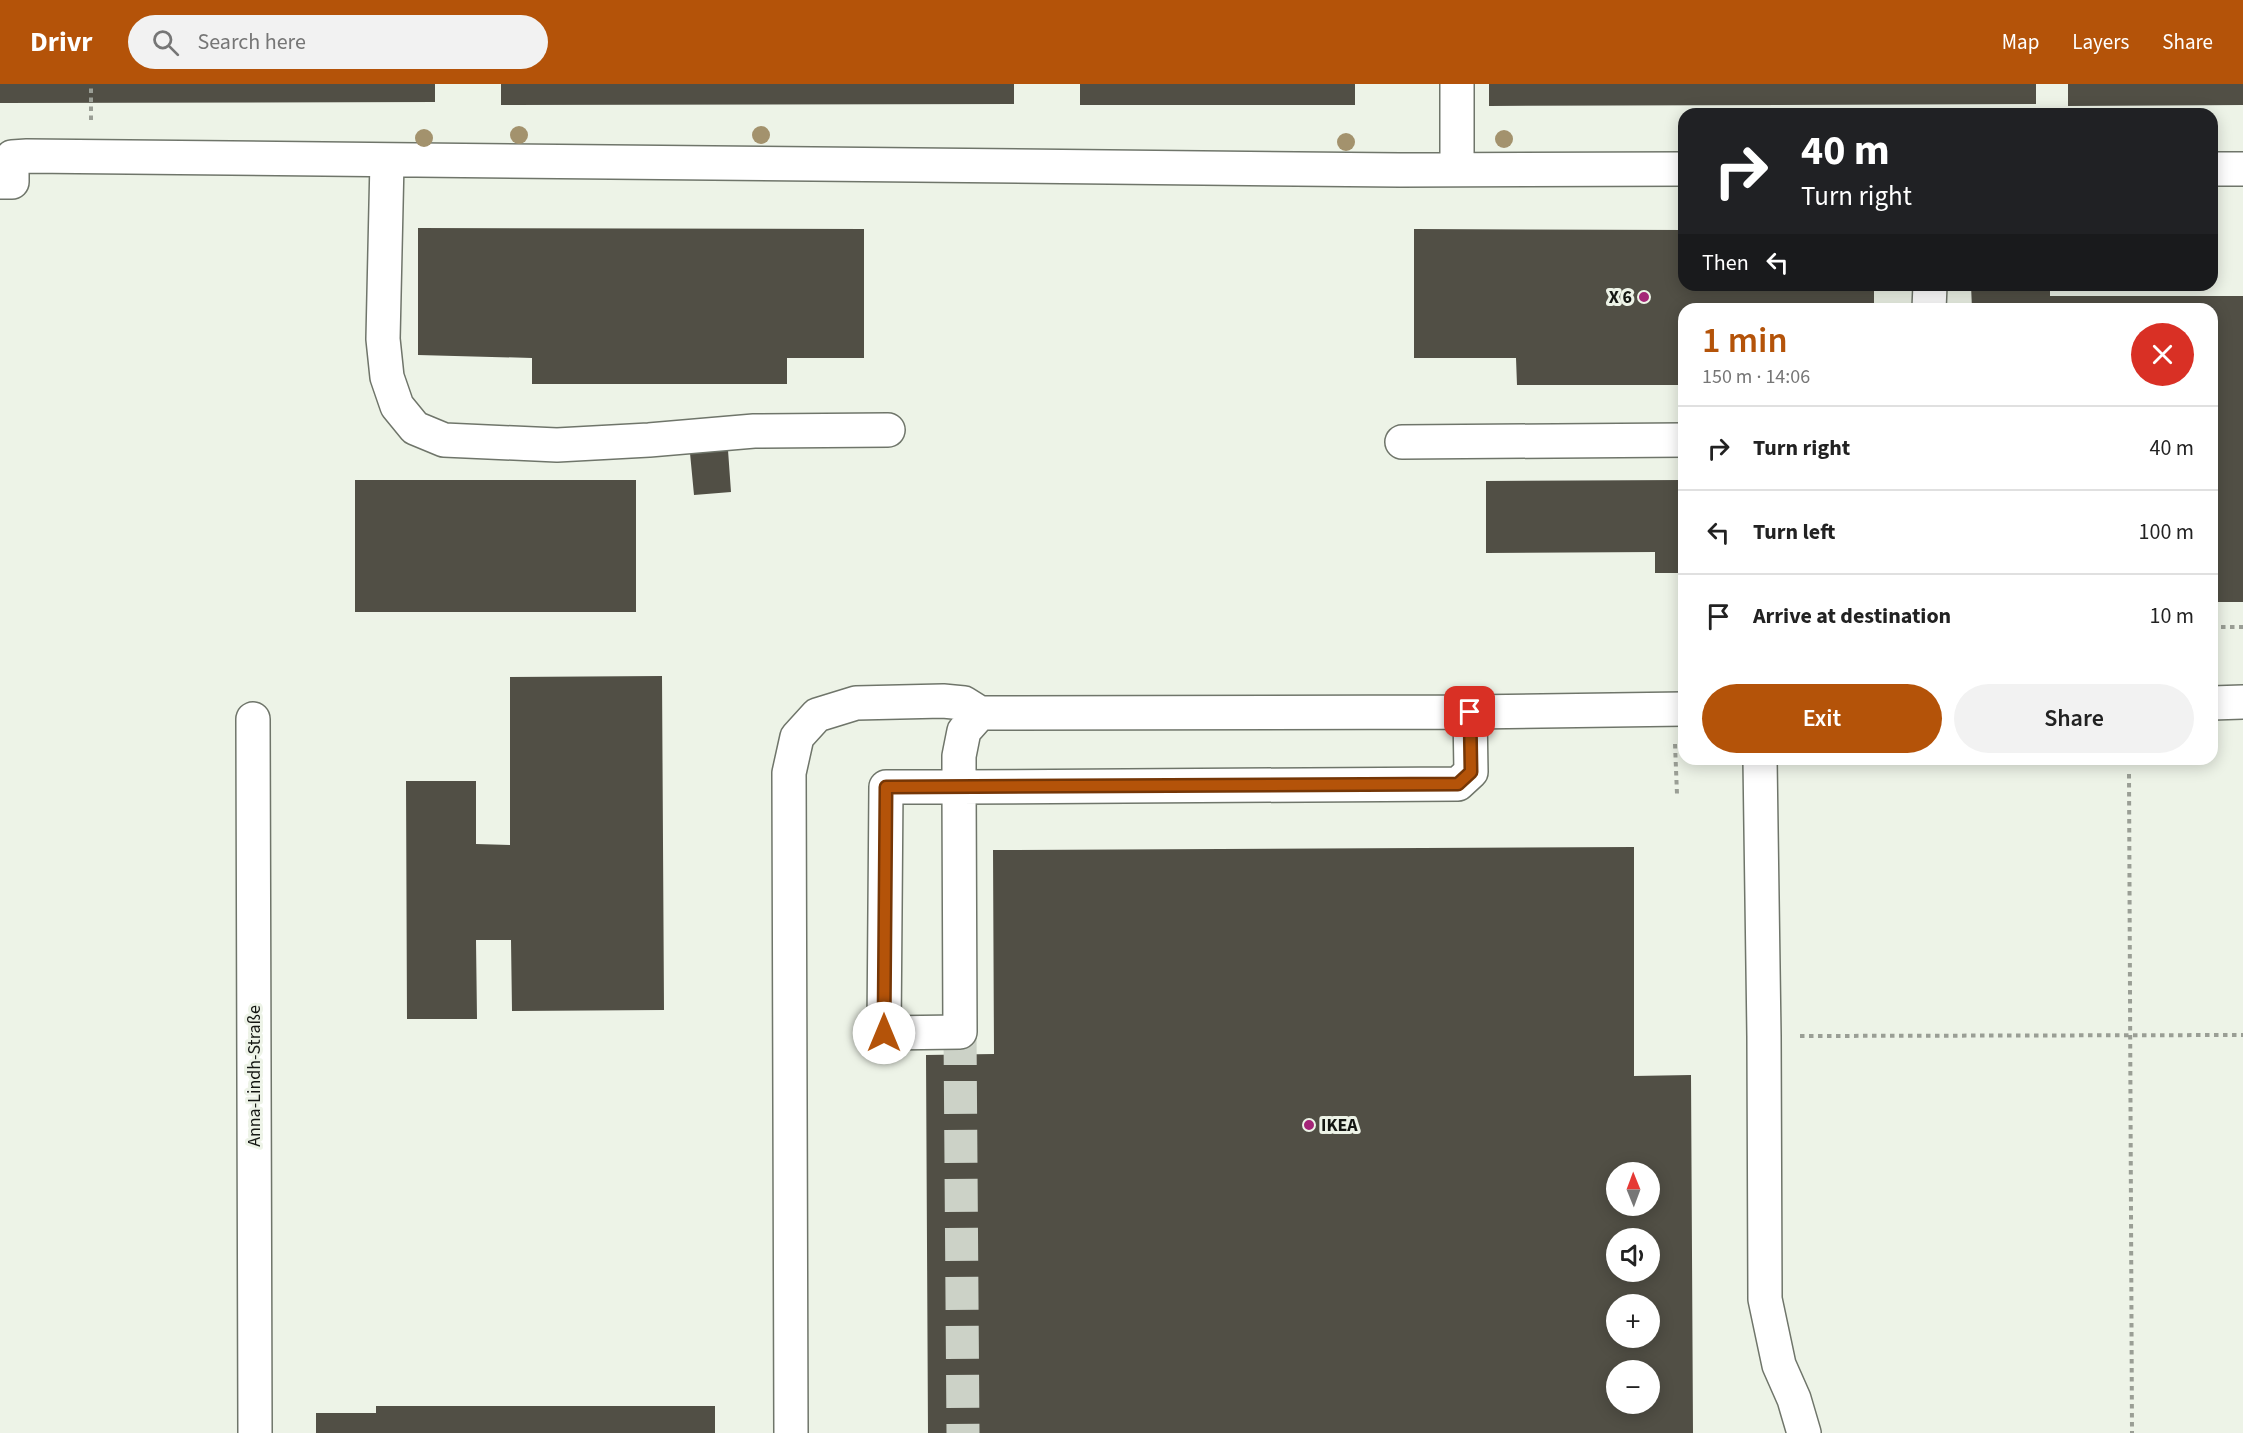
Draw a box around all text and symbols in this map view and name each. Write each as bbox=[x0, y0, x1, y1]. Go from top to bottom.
search box bbox=[128, 15, 548, 69]
text: Drivr bbox=[30, 22, 92, 62]
icon: search bbox=[149, 26, 182, 59]
text: Search here bbox=[197, 26, 306, 58]
text: Map bbox=[2002, 27, 2039, 57]
text: Layers bbox=[2072, 27, 2129, 57]
text: Share bbox=[2162, 27, 2213, 57]
text: 40 m bbox=[1801, 121, 1890, 181]
icon: right bbox=[1702, 132, 1780, 210]
text: Turn right bbox=[1801, 177, 1912, 216]
icon: left bbox=[1761, 246, 1794, 279]
text: Then bbox=[1702, 247, 1749, 279]
place label: X 6 bbox=[1609, 285, 1632, 310]
marker: X 6 bbox=[1637, 290, 1651, 304]
text: 1 min bbox=[1702, 315, 1788, 366]
button: close bbox=[2131, 323, 2194, 386]
text: 150 m · 14:06 bbox=[1702, 363, 1810, 391]
icon: right bbox=[1702, 432, 1735, 465]
text: Turn right bbox=[1753, 432, 1850, 464]
text: 40 m bbox=[2149, 432, 2194, 464]
icon: left bbox=[1702, 516, 1735, 549]
text: Turn left bbox=[1753, 516, 1835, 548]
text: 100 m bbox=[2139, 516, 2194, 548]
icon: arrive bbox=[1702, 600, 1735, 633]
text: Arrive at destination bbox=[1753, 600, 1951, 632]
text: 10 m bbox=[2149, 600, 2194, 632]
button: Exit bbox=[1702, 684, 1942, 753]
button: Share bbox=[1954, 684, 2194, 753]
pin bbox=[1444, 686, 1495, 737]
icon: arrive bbox=[1453, 695, 1486, 728]
position arrow bbox=[852, 1001, 916, 1065]
street label: Anna-Lindh-Straße bbox=[242, 1005, 267, 1147]
place label: IKEA bbox=[1321, 1113, 1358, 1138]
marker: IKEA bbox=[1302, 1118, 1316, 1132]
north arrow bbox=[1606, 1162, 1660, 1216]
map controls bbox=[1606, 1162, 1660, 1414]
button: sound bbox=[1606, 1228, 1660, 1282]
button: + bbox=[1606, 1294, 1660, 1348]
button: − bbox=[1606, 1360, 1660, 1414]

